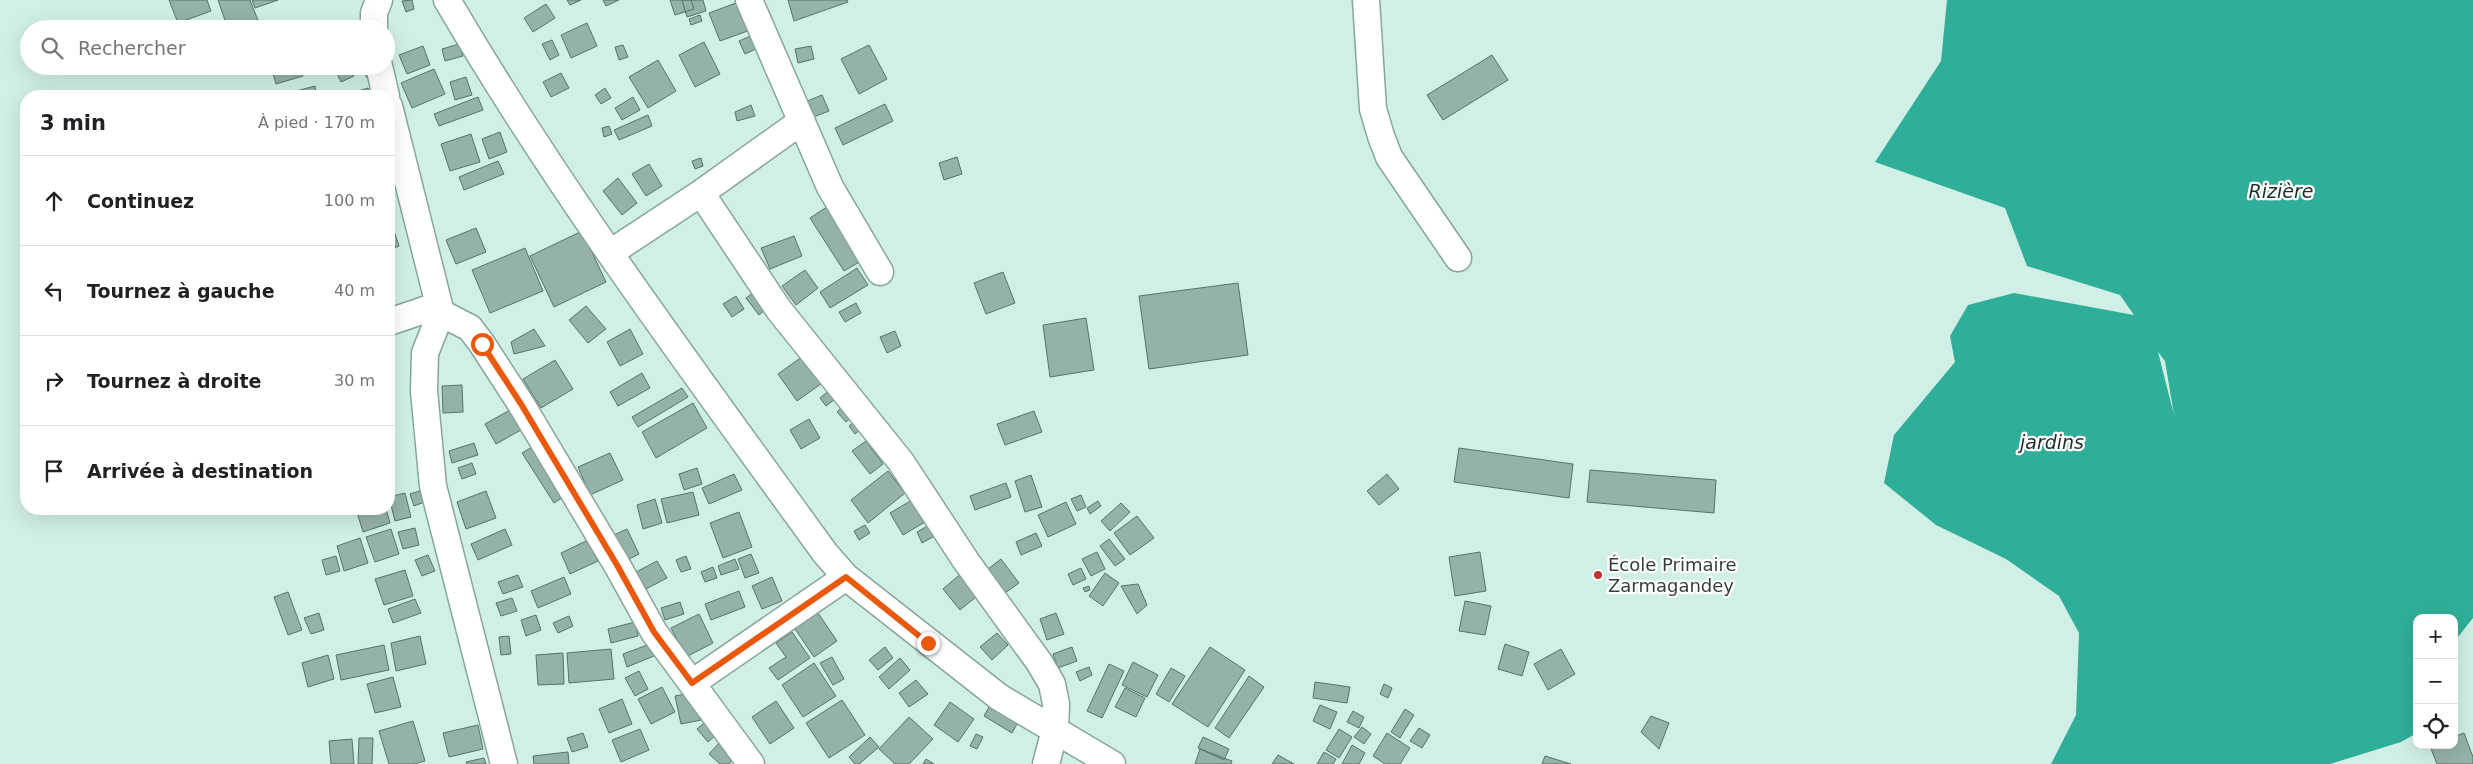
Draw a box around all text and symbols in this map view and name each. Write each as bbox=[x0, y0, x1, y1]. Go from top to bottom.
search box bbox=[20, 20, 395, 75]
icon: search bbox=[38, 34, 66, 62]
text: Rechercher bbox=[78, 37, 186, 59]
text: 3 min bbox=[40, 111, 106, 135]
text: À pied · 170 m bbox=[258, 113, 375, 132]
water label: Rizière bbox=[2249, 180, 2313, 202]
icon: ahead bbox=[40, 187, 68, 215]
text: Continuez bbox=[87, 190, 194, 212]
text: 100 m bbox=[324, 191, 375, 210]
icon: left bbox=[40, 277, 68, 305]
text: Tournez à gauche bbox=[87, 280, 275, 302]
text: 40 m bbox=[334, 281, 375, 300]
route start bbox=[471, 333, 494, 356]
icon: right bbox=[40, 367, 68, 395]
text: Tournez à droite bbox=[87, 370, 261, 392]
text: 30 m bbox=[334, 371, 375, 390]
water label: jardins bbox=[2017, 431, 2084, 453]
icon: arrive bbox=[40, 457, 68, 485]
text: Arrivée à destination bbox=[87, 460, 313, 482]
place label: École Primaire Zarmagandey bbox=[1608, 554, 1737, 596]
marker: École Primaire Zarmagandey bbox=[1592, 569, 1604, 581]
map controls bbox=[2413, 614, 2458, 749]
button: + bbox=[2413, 614, 2458, 659]
route end bbox=[917, 632, 940, 655]
button: − bbox=[2413, 659, 2458, 704]
button: locate bbox=[2413, 704, 2458, 749]

